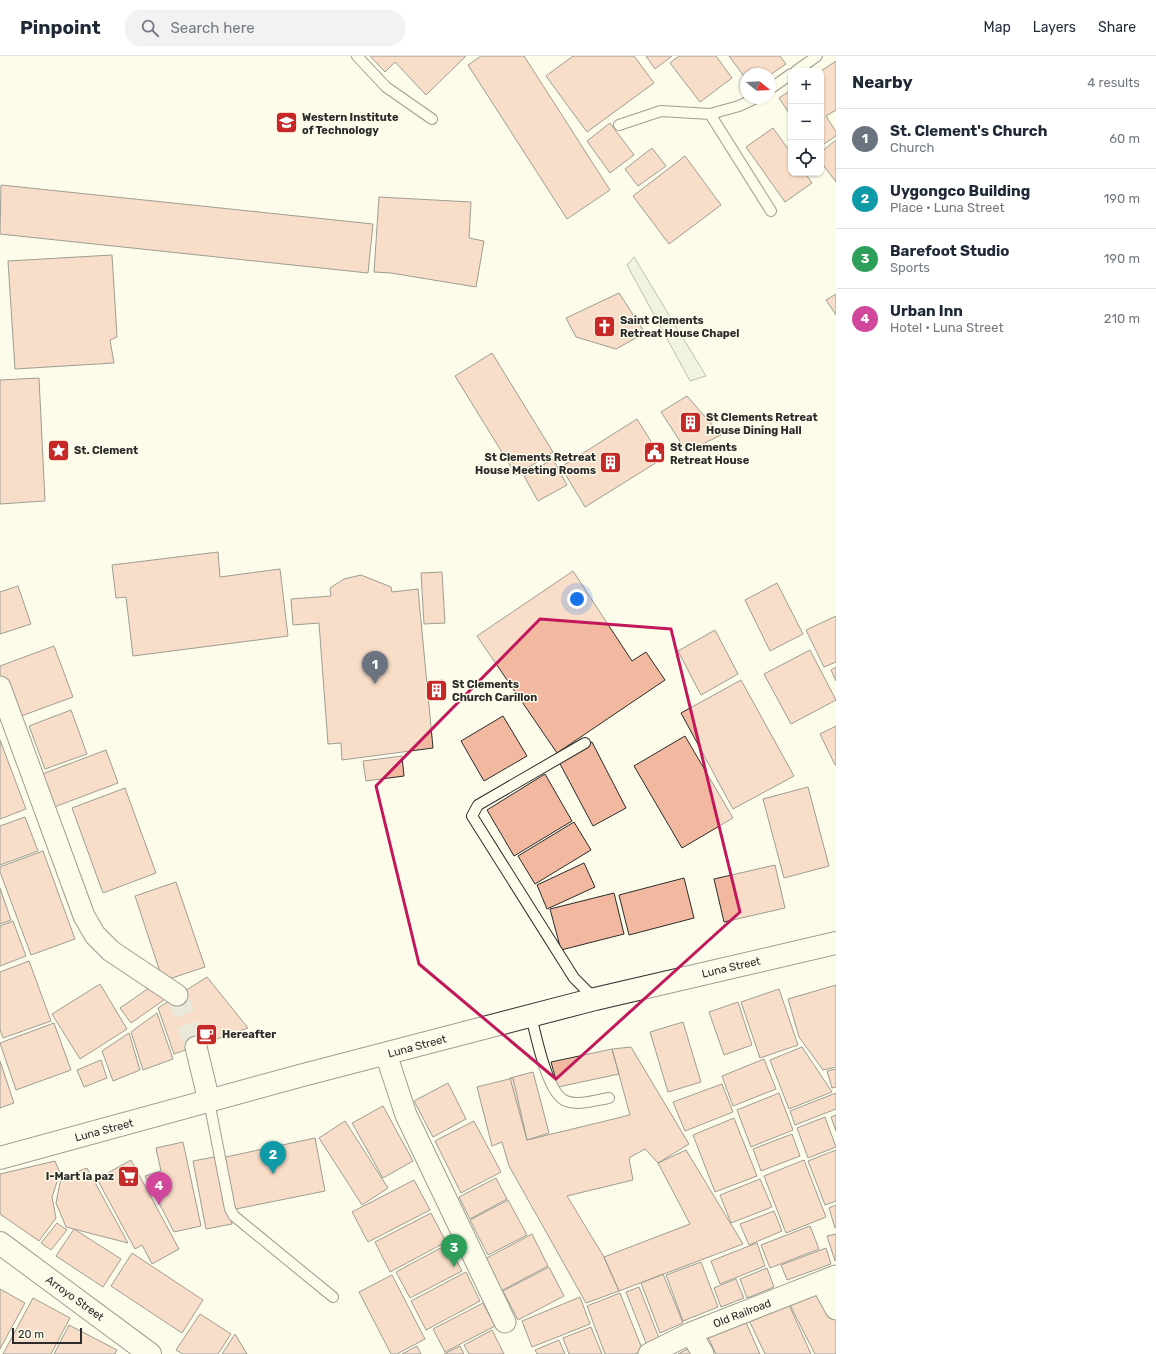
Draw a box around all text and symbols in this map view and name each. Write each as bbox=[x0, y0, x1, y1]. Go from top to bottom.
search box bbox=[125, 10, 405, 46]
text: Pinpoint bbox=[20, 16, 101, 39]
icon: search bbox=[139, 17, 161, 39]
text: Search here bbox=[171, 19, 255, 37]
text: Map bbox=[984, 19, 1011, 36]
text: Layers bbox=[1033, 19, 1076, 36]
text: Share bbox=[1098, 19, 1136, 36]
north arrow bbox=[740, 68, 776, 104]
map controls bbox=[788, 68, 824, 176]
button: + bbox=[788, 68, 824, 104]
text: Nearby bbox=[852, 72, 913, 92]
text: 4 results bbox=[1087, 75, 1140, 90]
button: − bbox=[788, 104, 824, 140]
school or university icon: Western Institute of Technology bbox=[273, 110, 299, 136]
place label: Western Institute of Technology bbox=[302, 111, 399, 137]
text: St. Clement's Church bbox=[890, 122, 1047, 140]
text: 1 bbox=[862, 131, 868, 146]
text: 60 m bbox=[1109, 131, 1140, 146]
button: locate bbox=[788, 140, 824, 176]
text: Church bbox=[890, 140, 934, 155]
text: Uygongco Building bbox=[890, 182, 1030, 200]
text: 2 bbox=[861, 191, 869, 206]
text: 190 m bbox=[1104, 191, 1140, 206]
text: Place · Luna Street bbox=[890, 200, 1005, 215]
text: Barefoot Studio bbox=[890, 242, 1010, 260]
text: 3 bbox=[861, 251, 869, 266]
text: 190 m bbox=[1104, 251, 1140, 266]
text: Sports bbox=[890, 260, 930, 275]
text: Urban Inn bbox=[890, 302, 963, 320]
text: 4 bbox=[861, 311, 869, 326]
text: 210 m bbox=[1104, 311, 1140, 326]
church icon: Saint Clements Retreat House Chapel bbox=[592, 313, 618, 339]
place label: Saint Clements Retreat House Chapel bbox=[620, 314, 740, 340]
text: Hotel · Luna Street bbox=[890, 320, 1004, 335]
building icon: St Clements Retreat House Dining Hall bbox=[677, 410, 703, 436]
place label: St Clements Retreat House Dining Hall bbox=[706, 411, 818, 437]
place icon: St. Clement bbox=[46, 437, 72, 463]
public building icon: St Clements Retreat House bbox=[642, 440, 668, 466]
place label: St Clements Retreat House bbox=[670, 441, 750, 467]
place label: St. Clement bbox=[74, 444, 138, 457]
building icon: St Clements Retreat House Meeting Rooms bbox=[598, 450, 624, 476]
place label: St Clements Retreat House Meeting Rooms bbox=[475, 451, 596, 477]
your location bbox=[567, 589, 587, 609]
pin: 1 bbox=[362, 651, 388, 684]
building icon: St Clements Church Carillon bbox=[423, 677, 449, 703]
place label: St Clements Church Carillon bbox=[452, 678, 537, 704]
street label: Luna Street bbox=[700, 954, 762, 981]
cafe icon: Hereafter bbox=[193, 1021, 219, 1047]
place label: Hereafter bbox=[222, 1028, 276, 1041]
street label: Luna Street bbox=[387, 1032, 448, 1061]
street label: Luna Street bbox=[74, 1116, 135, 1145]
pin: 2 bbox=[260, 1141, 286, 1174]
supermarket icon: I-Mart la paz bbox=[116, 1163, 142, 1189]
place label: I-Mart la paz bbox=[46, 1170, 114, 1183]
pin: 4 bbox=[146, 1172, 172, 1205]
pin: 3 bbox=[441, 1234, 467, 1267]
street label: Arroyo Street bbox=[43, 1273, 107, 1324]
street label: Old Railroad bbox=[711, 1296, 773, 1330]
scale bar bbox=[12, 1326, 82, 1345]
text: 20 m bbox=[18, 1328, 44, 1341]

